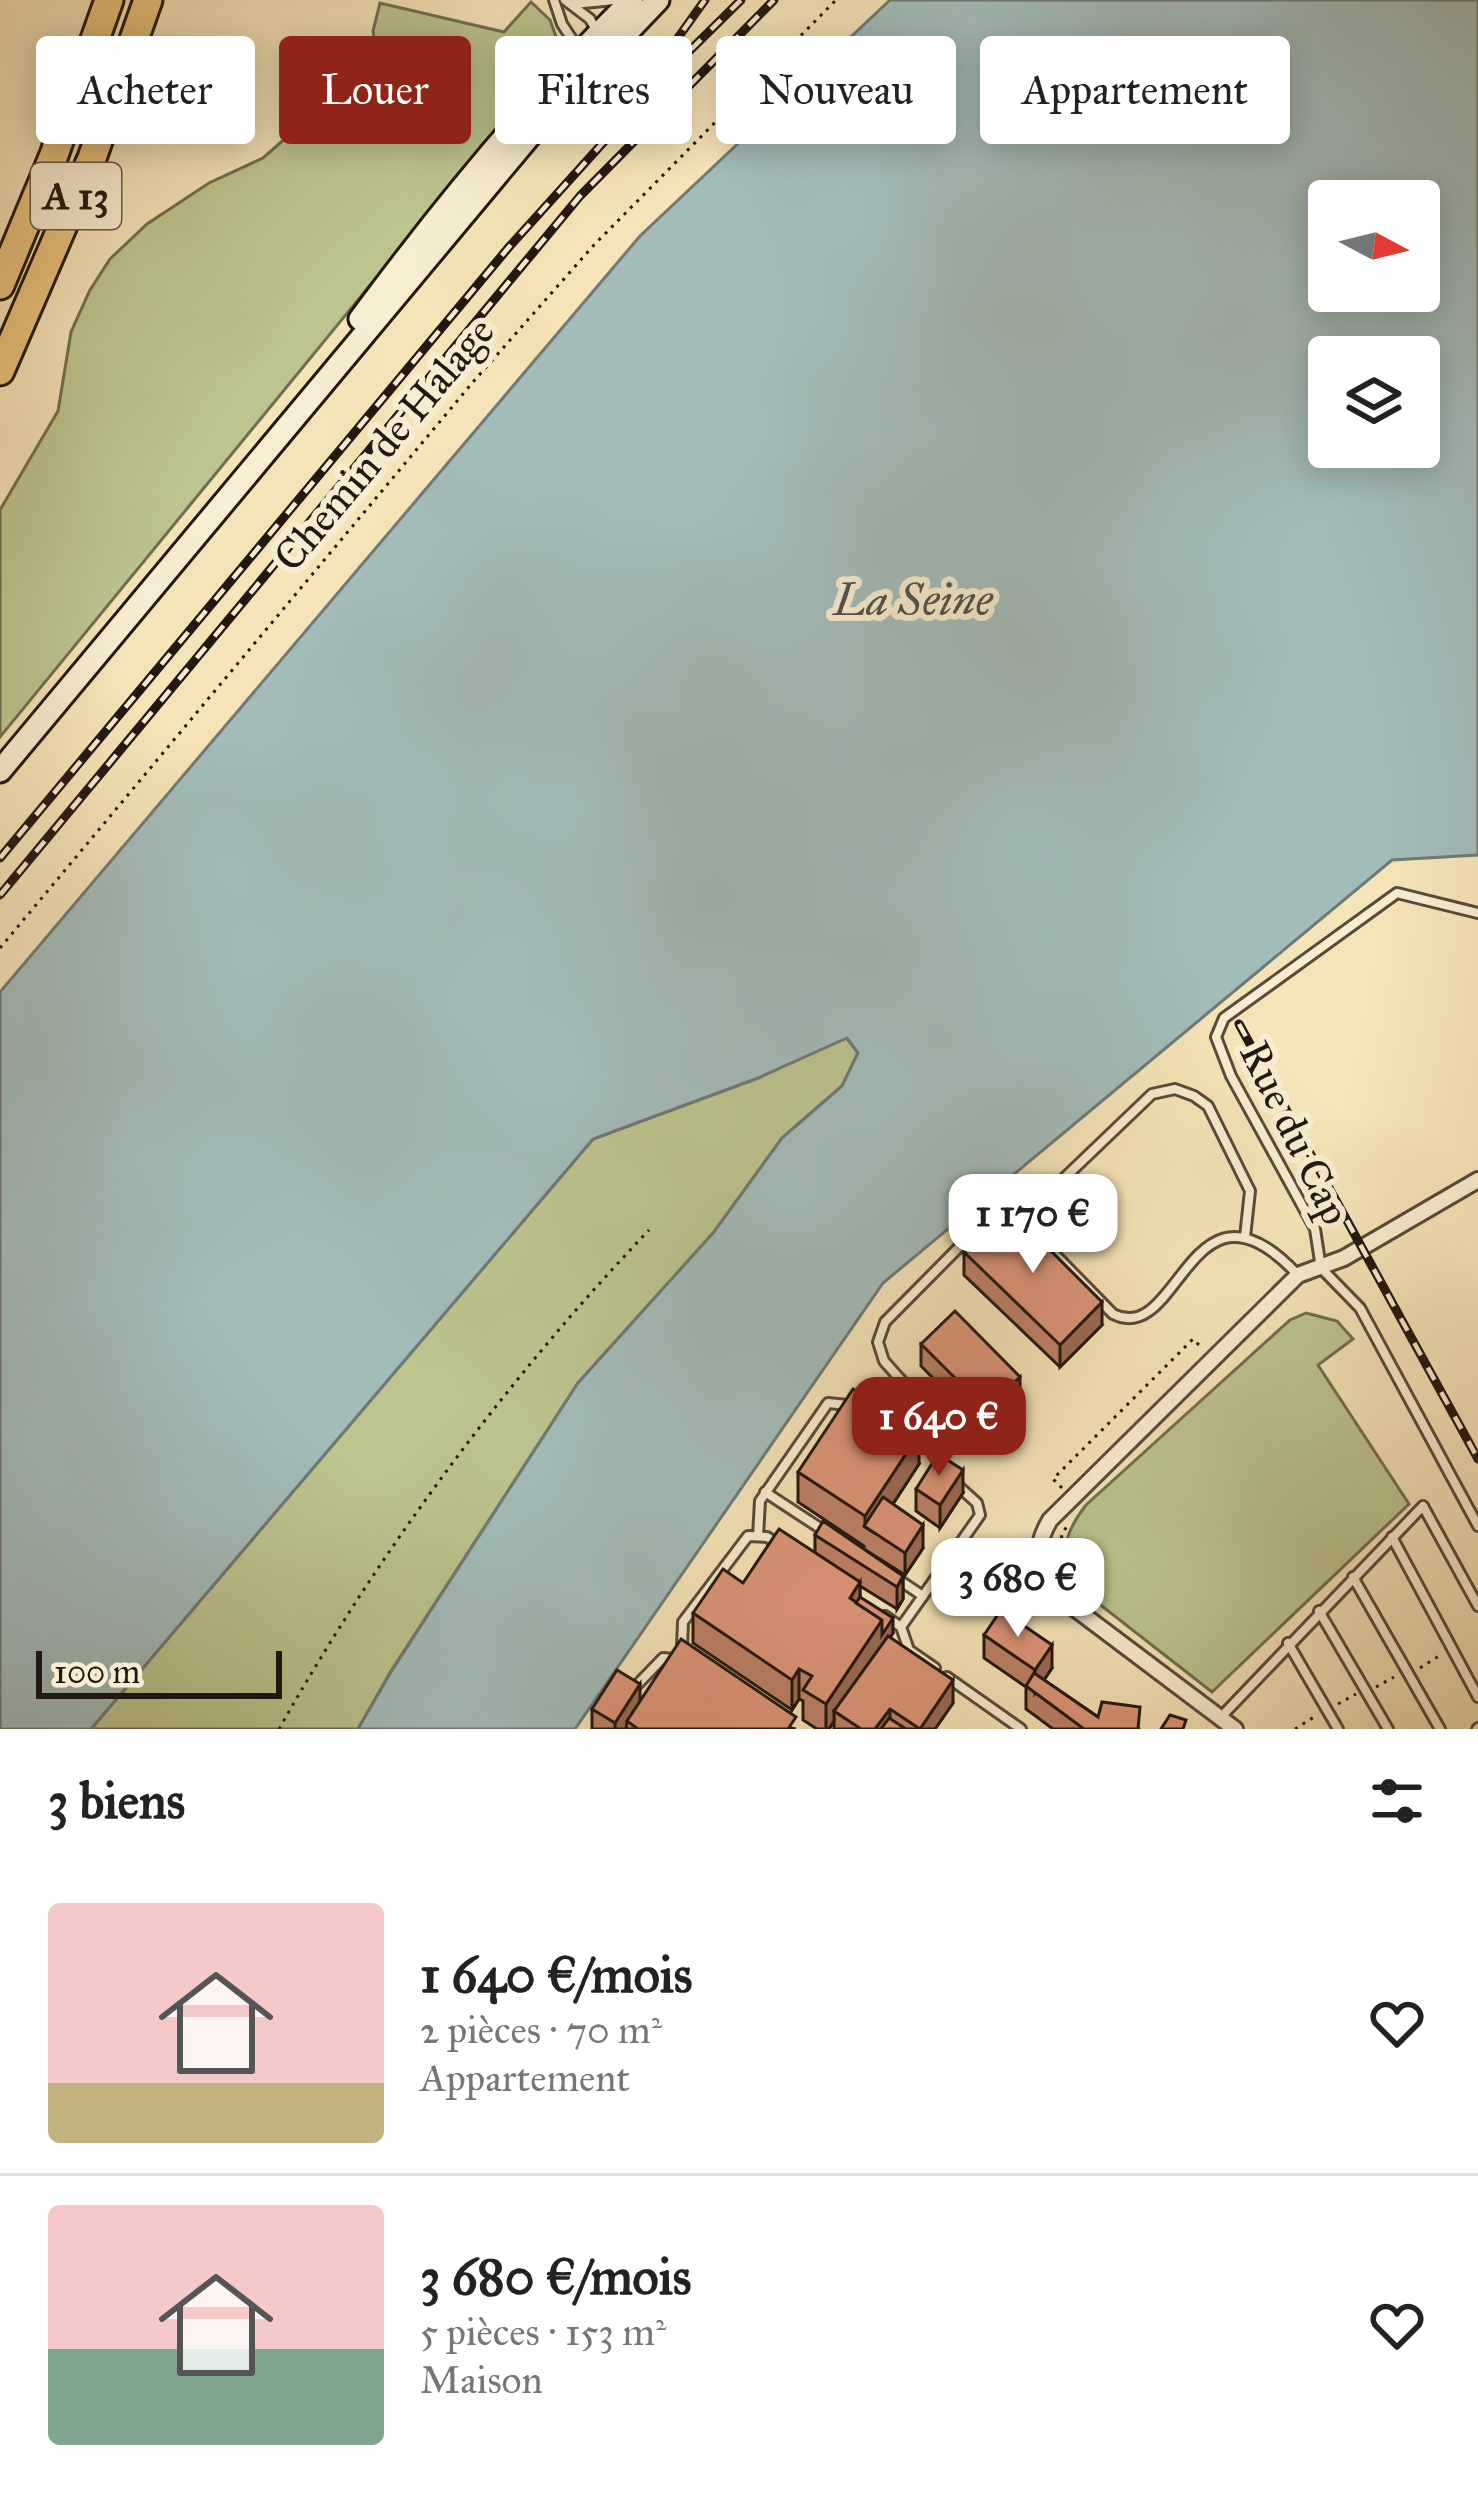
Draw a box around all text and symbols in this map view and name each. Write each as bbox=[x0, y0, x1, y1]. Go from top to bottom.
chip: Acheter bbox=[36, 36, 255, 144]
chip: Louer bbox=[279, 36, 471, 144]
chip: Filtres bbox=[495, 36, 692, 144]
chip: Nouveau bbox=[716, 36, 956, 144]
chip: Appartement bbox=[980, 36, 1290, 144]
road number: A 13 bbox=[31, 163, 121, 229]
north arrow bbox=[1308, 180, 1440, 312]
map controls bbox=[1308, 180, 1440, 468]
street label: Chemin de Halage bbox=[263, 306, 505, 582]
button: layers bbox=[1308, 336, 1440, 468]
water label: La Seine bbox=[832, 572, 994, 627]
street label: Rue du Cap bbox=[1228, 1033, 1362, 1233]
pin: 1 170 € bbox=[922, 1174, 1144, 1276]
text: 1 170 € bbox=[976, 1189, 1090, 1237]
pin: 1 640 € bbox=[828, 1377, 1050, 1479]
text: 1 640 € bbox=[879, 1392, 999, 1440]
pin: 3 680 € bbox=[907, 1538, 1129, 1640]
text: 3 680 € bbox=[958, 1553, 1078, 1601]
scale bar bbox=[36, 1645, 282, 1698]
text: 100 m bbox=[54, 1652, 140, 1692]
icon: filters bbox=[1364, 1768, 1430, 1834]
text: 3 biens bbox=[48, 1770, 185, 1832]
text: 1 640 €/mois bbox=[420, 1944, 692, 2006]
icon: home bbox=[144, 1951, 288, 2095]
icon: heart bbox=[1364, 1990, 1430, 2056]
text: 2 pièces · 70 m² bbox=[420, 2006, 662, 2054]
text: Appartement bbox=[420, 2054, 630, 2102]
text: 3 680 €/mois bbox=[420, 2246, 691, 2308]
icon: home bbox=[144, 2253, 288, 2397]
icon: heart bbox=[1364, 2292, 1430, 2358]
text: 5 pièces · 153 m² bbox=[420, 2308, 666, 2356]
text: Maison bbox=[420, 2356, 543, 2404]

